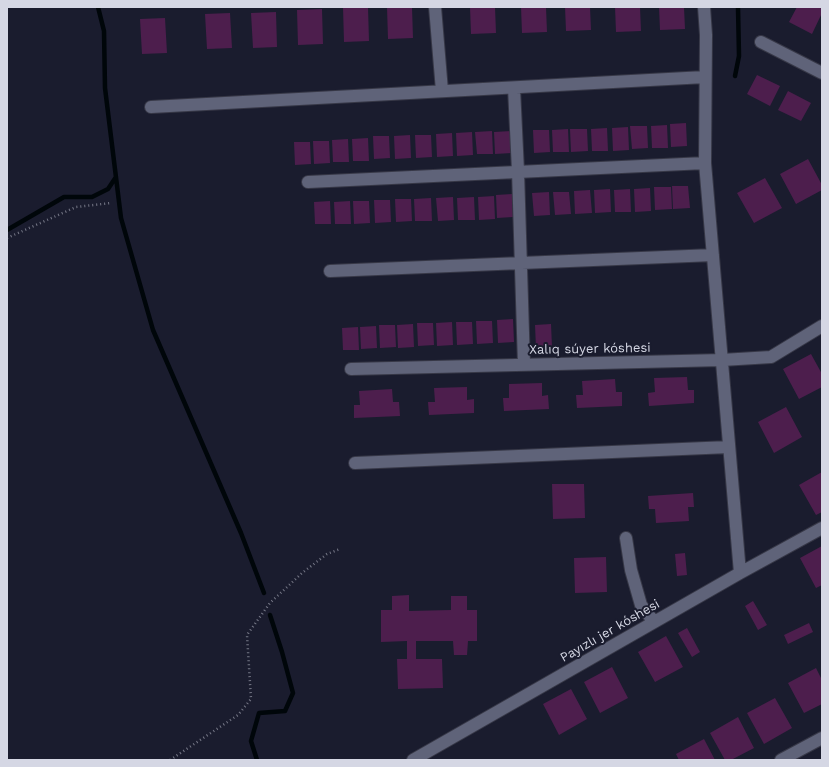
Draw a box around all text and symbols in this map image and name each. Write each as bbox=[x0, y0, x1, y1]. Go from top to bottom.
street label: Xalıq súyer kóshesi bbox=[529, 340, 651, 358]
street label: Payızlı jer kóshesi bbox=[558, 596, 662, 666]

